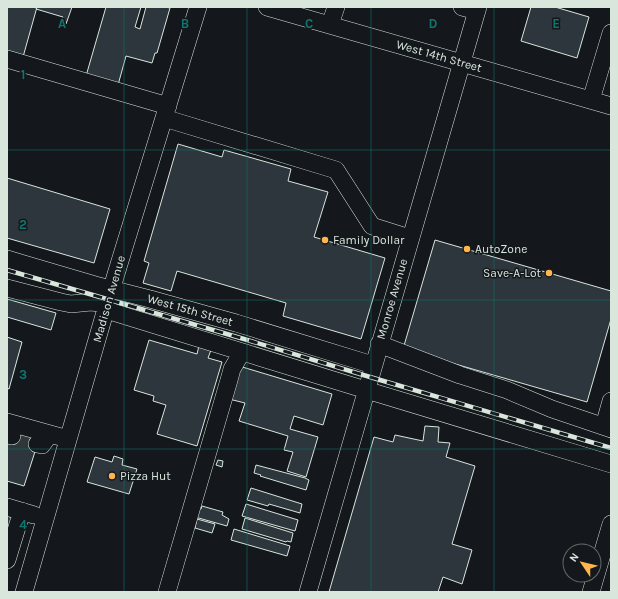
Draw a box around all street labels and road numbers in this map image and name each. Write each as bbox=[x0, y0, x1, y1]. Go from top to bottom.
street label: West 14th Street bbox=[395, 37, 484, 75]
street label: Madison Avenue bbox=[90, 254, 128, 344]
street label: Monroe Avenue bbox=[374, 257, 410, 341]
street label: West 15th Street bbox=[146, 291, 235, 329]

